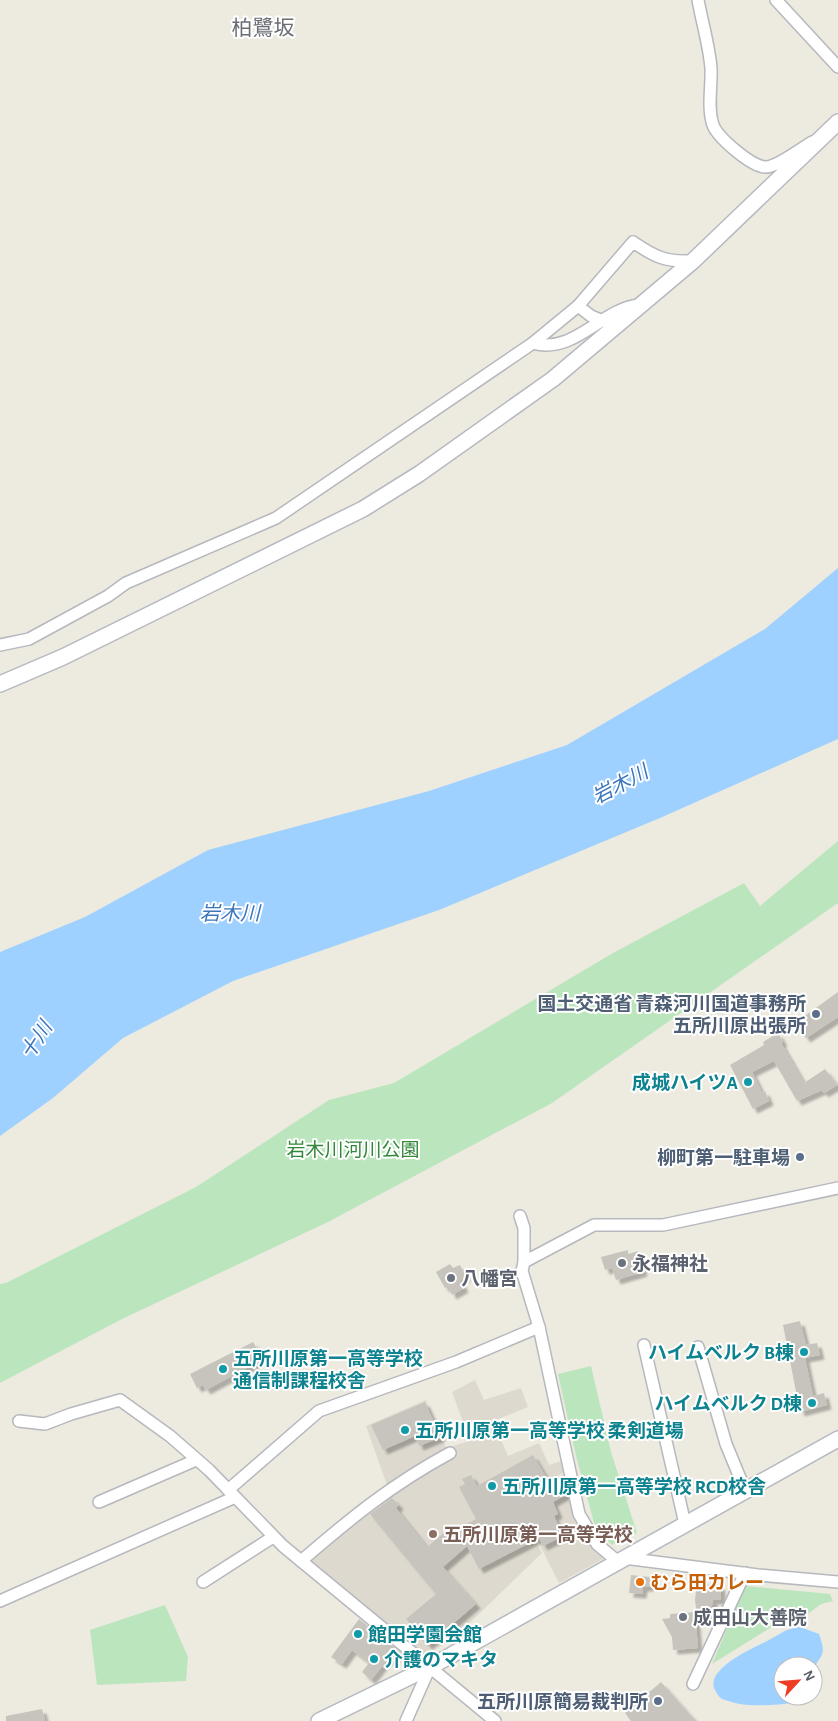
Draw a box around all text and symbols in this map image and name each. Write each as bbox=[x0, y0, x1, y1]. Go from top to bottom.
district label: 柏鷺坂 bbox=[232, 17, 295, 39]
water label: 岩木川 bbox=[589, 760, 653, 808]
water label: 岩木川 bbox=[200, 903, 262, 924]
place label: 国土交通省 青森河川国道事務所 五所川原出張所 bbox=[537, 993, 806, 1036]
marker: 国土交通省 青森河川国道事務所 五所川原出張所 bbox=[810, 1008, 822, 1020]
water label: 十川 bbox=[17, 1016, 57, 1063]
place label: 成城ハイツA bbox=[632, 1072, 739, 1093]
marker: 成城ハイツA bbox=[742, 1076, 754, 1088]
park label: 岩木川河川公園 bbox=[286, 1139, 420, 1160]
place label: 柳町第一駐車場 bbox=[657, 1147, 790, 1168]
marker: 柳町第一駐車場 bbox=[794, 1151, 806, 1163]
place label: 永福神社 bbox=[632, 1253, 708, 1274]
marker: 永福神社 bbox=[616, 1257, 628, 1269]
place label: 八幡宮 bbox=[461, 1269, 518, 1289]
marker: 八幡宮 bbox=[445, 1272, 457, 1284]
place label: ハイムベルク B棟 bbox=[648, 1342, 794, 1363]
marker: ハイムベルク B棟 bbox=[798, 1346, 810, 1358]
place label: 五所川原第一高等学校 通信制課程校舎 bbox=[233, 1348, 423, 1391]
marker: 五所川原第一高等学校 通信制課程校舎 bbox=[217, 1363, 229, 1375]
place label: ハイムベルク D棟 bbox=[654, 1393, 802, 1414]
marker: ハイムベルク D棟 bbox=[806, 1397, 818, 1409]
place label: 五所川原第一高等学校 柔剣道場 bbox=[415, 1420, 684, 1441]
marker: 五所川原第一高等学校 柔剣道場 bbox=[399, 1424, 411, 1436]
place label: 五所川原第一高等学校 RCD校舎 bbox=[502, 1476, 766, 1497]
marker: 五所川原第一高等学校 RCD校舎 bbox=[486, 1480, 498, 1492]
place label: 五所川原第一高等学校 bbox=[443, 1524, 633, 1545]
marker: 五所川原第一高等学校 bbox=[427, 1528, 439, 1540]
place label: むら田カレー bbox=[650, 1573, 764, 1593]
marker: むら田カレー bbox=[634, 1576, 646, 1588]
place label: 成田山大善院 bbox=[693, 1607, 807, 1628]
marker: 成田山大善院 bbox=[677, 1611, 689, 1623]
place label: 館田学園会館 bbox=[368, 1624, 482, 1645]
marker: 館田学園会館 bbox=[352, 1628, 364, 1640]
place label: 介護のマキタ bbox=[384, 1650, 498, 1670]
marker: 介護のマキタ bbox=[368, 1653, 380, 1665]
north arrow bbox=[773, 1656, 823, 1706]
text: N bbox=[800, 1668, 817, 1683]
place label: 五所川原簡易裁判所 bbox=[477, 1691, 648, 1712]
marker: 五所川原簡易裁判所 bbox=[652, 1695, 664, 1707]

